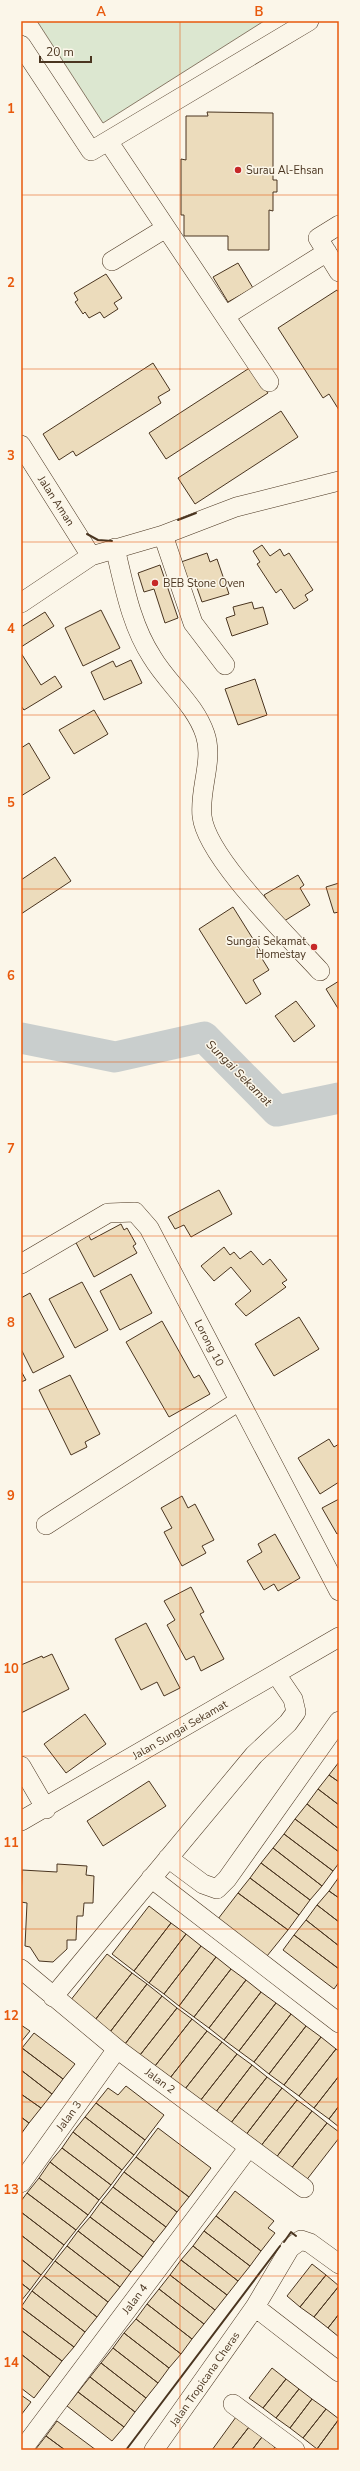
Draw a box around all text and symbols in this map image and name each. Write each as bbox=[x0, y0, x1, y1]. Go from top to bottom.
text: A bbox=[96, 3, 106, 21]
text: B bbox=[255, 3, 264, 21]
scale bar bbox=[40, 38, 91, 64]
text: 20 m bbox=[46, 44, 74, 60]
text: 1 bbox=[7, 100, 15, 118]
place label: Surau Al-Ehsan bbox=[246, 163, 324, 178]
marker: Surau Al-Ehsan bbox=[233, 165, 243, 175]
text: 2 bbox=[7, 274, 15, 292]
text: 3 bbox=[7, 447, 15, 465]
street label: Jalan Aman bbox=[34, 472, 78, 529]
place label: BEB Stone Oven bbox=[163, 576, 245, 591]
marker: BEB Stone Oven bbox=[150, 578, 160, 588]
text: 4 bbox=[7, 620, 15, 638]
text: 5 bbox=[7, 794, 15, 812]
place label: Sungai Sekamat Homestay bbox=[226, 934, 306, 962]
marker: Sungai Sekamat Homestay bbox=[309, 942, 319, 952]
text: 6 bbox=[7, 967, 15, 985]
water label: Sungai Sekamat bbox=[203, 1037, 276, 1110]
text: 7 bbox=[7, 1140, 15, 1158]
text: 8 bbox=[7, 1314, 15, 1332]
street label: Lorong 10 bbox=[191, 1317, 227, 1369]
text: 9 bbox=[7, 1487, 15, 1505]
text: 10 bbox=[3, 1660, 19, 1678]
street label: Jalan Sungai Sekamat bbox=[129, 1697, 230, 1764]
text: 11 bbox=[3, 1834, 19, 1852]
text: 12 bbox=[3, 2007, 19, 2025]
street label: Jalan 2 bbox=[141, 2064, 178, 2097]
street label: Jalan 3 bbox=[52, 2098, 85, 2135]
text: 13 bbox=[3, 2181, 19, 2199]
street label: Jalan 4 bbox=[118, 2281, 152, 2318]
street label: Jalan Tropicana Cheras bbox=[166, 2329, 243, 2430]
text: 14 bbox=[3, 2354, 19, 2372]

